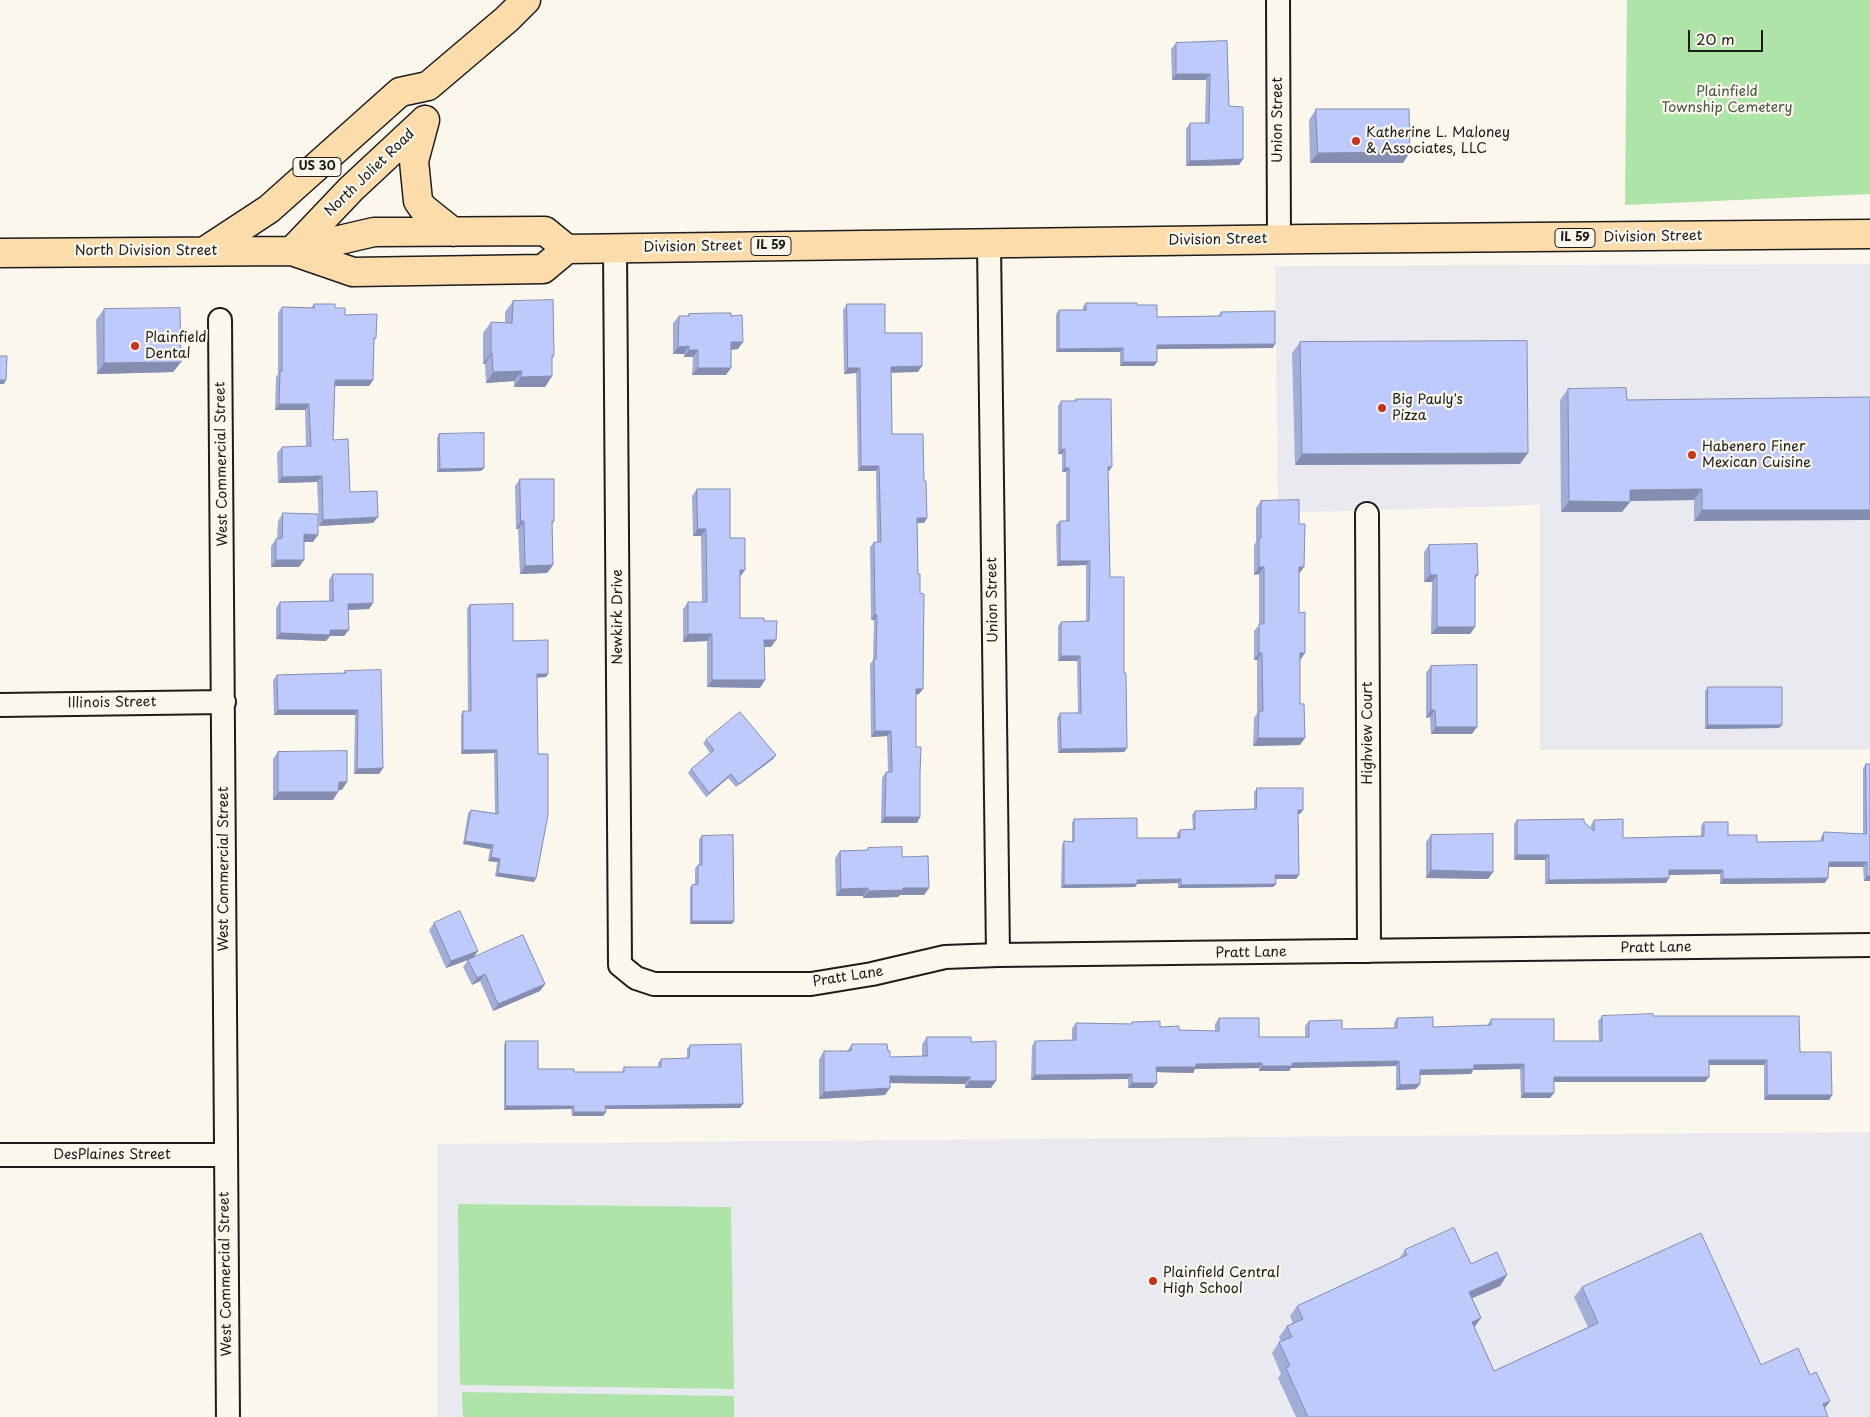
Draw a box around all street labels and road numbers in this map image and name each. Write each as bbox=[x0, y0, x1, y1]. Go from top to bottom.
street label: Union Street bbox=[1270, 77, 1286, 163]
street label: North Joliet Road bbox=[322, 126, 418, 220]
road number: US 30 bbox=[293, 158, 341, 176]
road number: IL 59 bbox=[1555, 228, 1595, 248]
street label: Division Street bbox=[1603, 228, 1703, 246]
street label: Division Street bbox=[1168, 231, 1268, 249]
road number: IL 59 bbox=[751, 237, 791, 256]
street label: Division Street bbox=[643, 238, 743, 256]
street label: North Division Street bbox=[75, 243, 217, 259]
street label: West Commercial Street bbox=[212, 381, 232, 547]
street label: Union Street bbox=[984, 557, 1002, 643]
street label: Newkirk Drive bbox=[610, 569, 626, 665]
street label: Highview Court bbox=[1360, 681, 1376, 785]
street label: Illinois Street bbox=[68, 694, 156, 712]
street label: West Commercial Street bbox=[216, 787, 232, 951]
street label: Pratt Lane bbox=[1620, 939, 1692, 957]
street label: Pratt Lane bbox=[1215, 944, 1287, 962]
street label: Pratt Lane bbox=[811, 963, 885, 991]
street label: DesPlaines Street bbox=[53, 1147, 171, 1163]
street label: West Commercial Street bbox=[216, 1191, 236, 1357]

